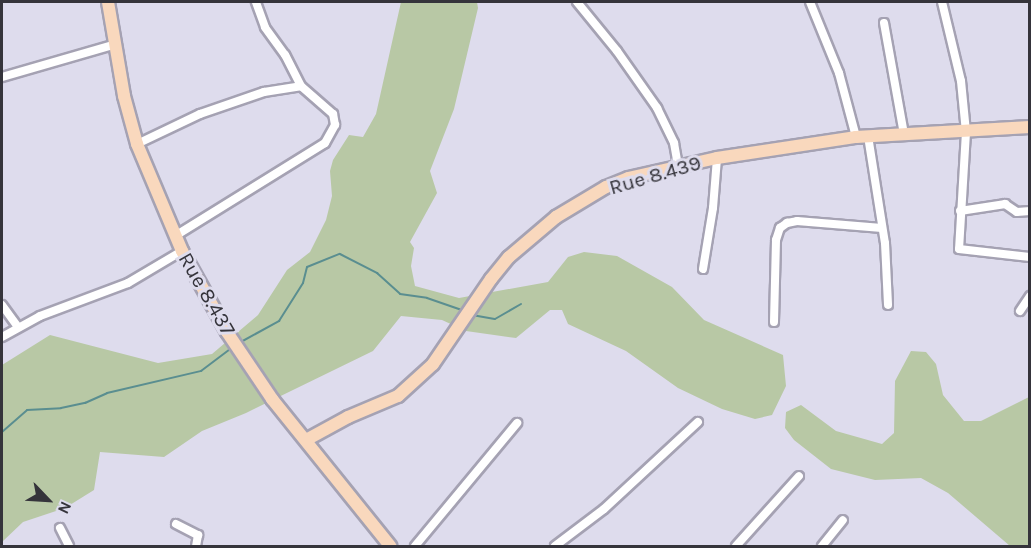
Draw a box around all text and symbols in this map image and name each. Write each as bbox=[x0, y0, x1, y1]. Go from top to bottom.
street label: Rue 8.439 bbox=[606, 150, 704, 200]
street label: Rue 8.437 bbox=[173, 248, 241, 340]
north arrow bbox=[18, 470, 78, 530]
text: N bbox=[54, 499, 76, 517]

